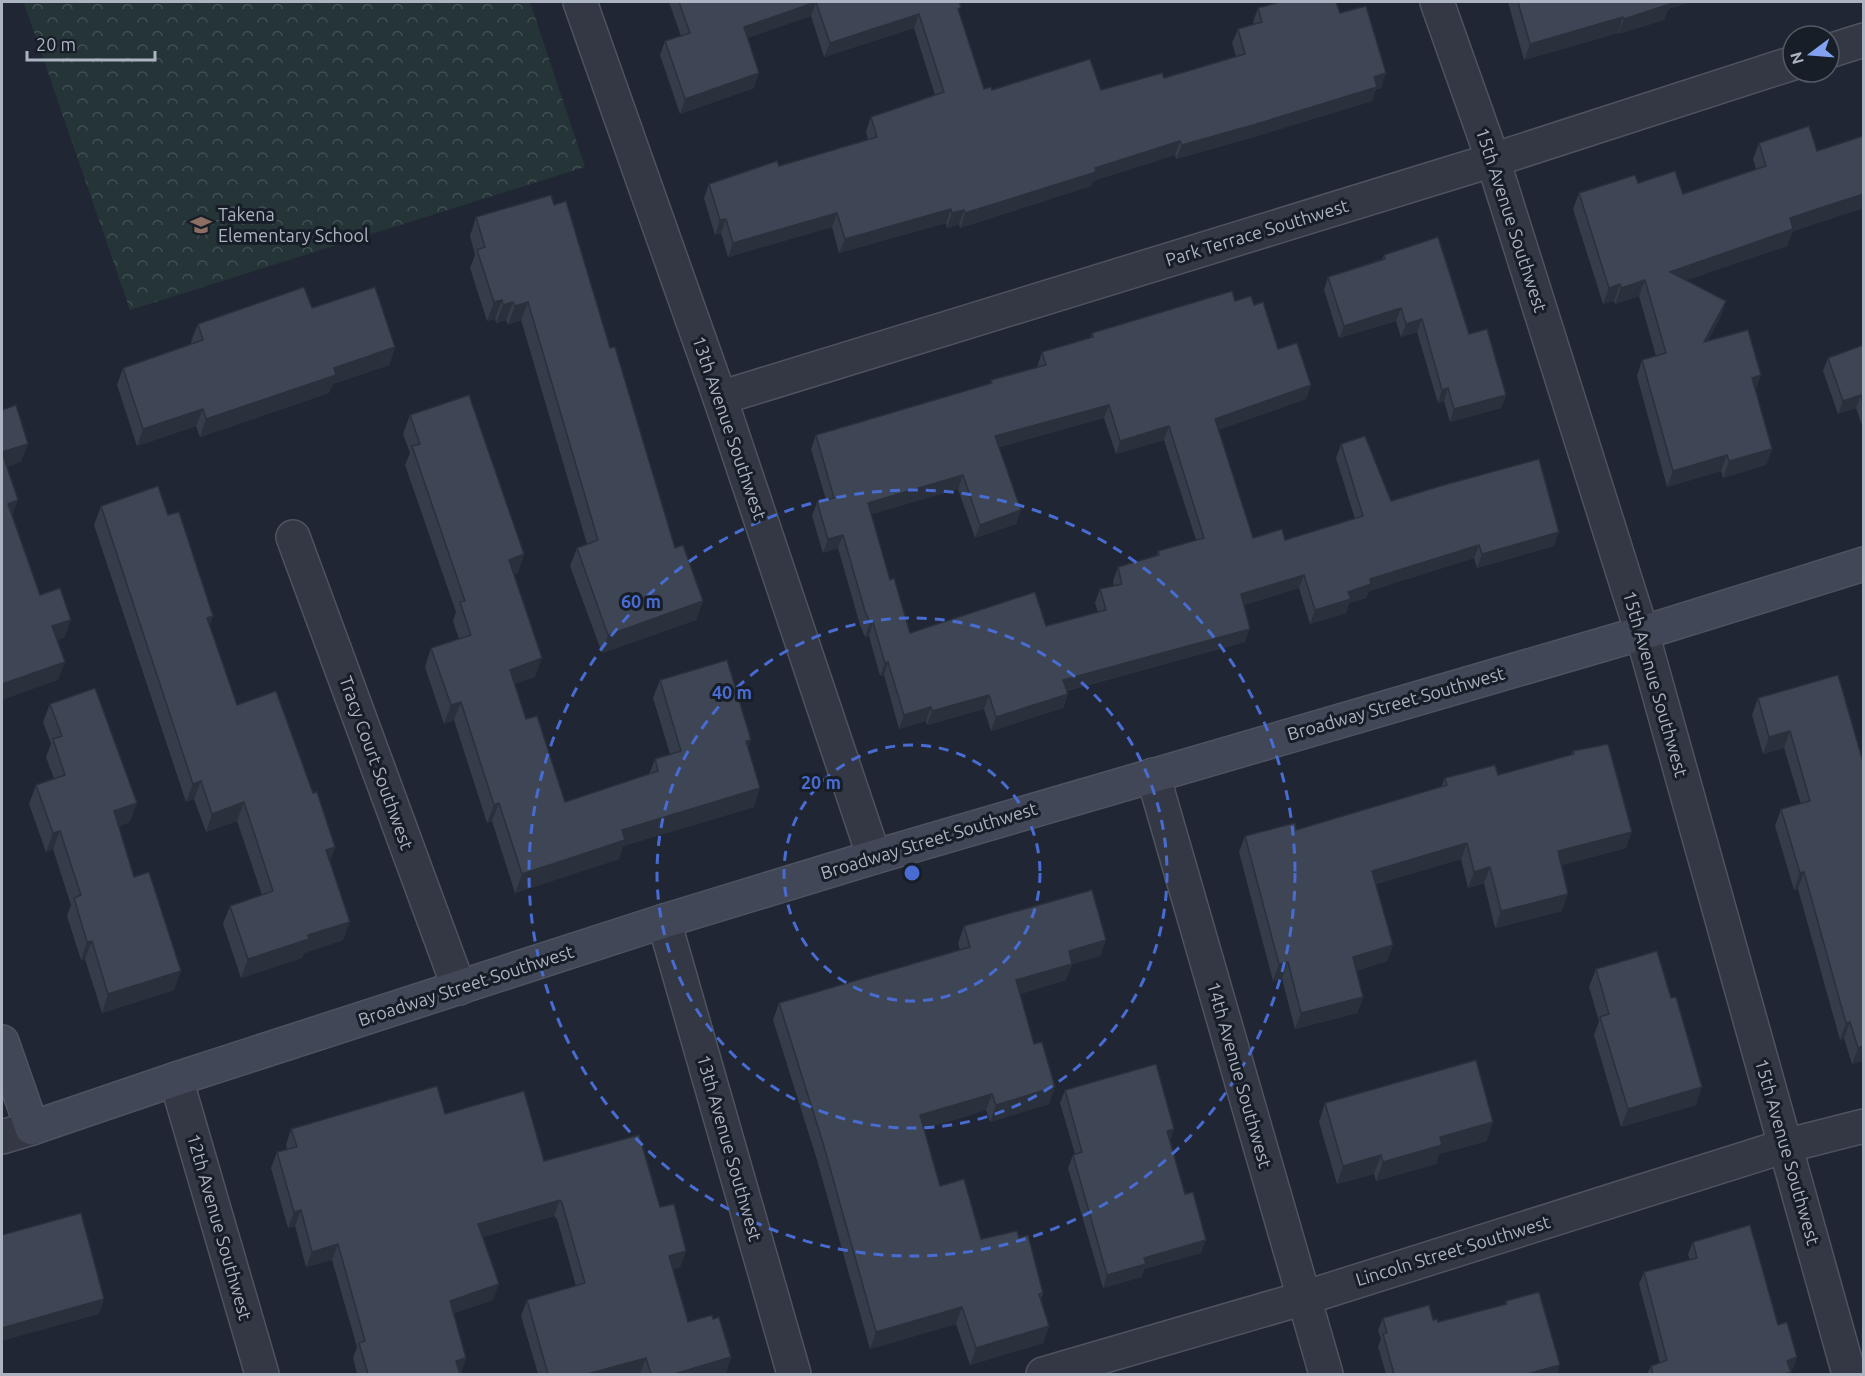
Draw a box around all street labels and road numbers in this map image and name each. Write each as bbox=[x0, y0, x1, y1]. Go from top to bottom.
street label: 15th Avenue Southwest bbox=[1473, 125, 1551, 315]
street label: Park Terrace Southwest bbox=[1163, 195, 1351, 269]
street label: 13th Avenue Southwest bbox=[689, 333, 771, 522]
street label: 15th Avenue Southwest bbox=[1620, 588, 1692, 779]
street label: Broadway Street Southwest bbox=[1285, 662, 1507, 744]
street label: Tracy Court Southwest bbox=[336, 673, 418, 852]
street label: Broadway Street Southwest bbox=[818, 798, 1039, 883]
street label: Broadway Street Southwest bbox=[355, 941, 576, 1029]
street label: 14th Avenue Southwest bbox=[1204, 979, 1276, 1170]
street label: 13th Avenue Southwest bbox=[694, 1052, 766, 1243]
street label: 15th Avenue Southwest bbox=[1752, 1056, 1824, 1247]
street label: 12th Avenue Southwest bbox=[184, 1131, 256, 1322]
street label: Lincoln Street Southwest bbox=[1353, 1211, 1552, 1289]

